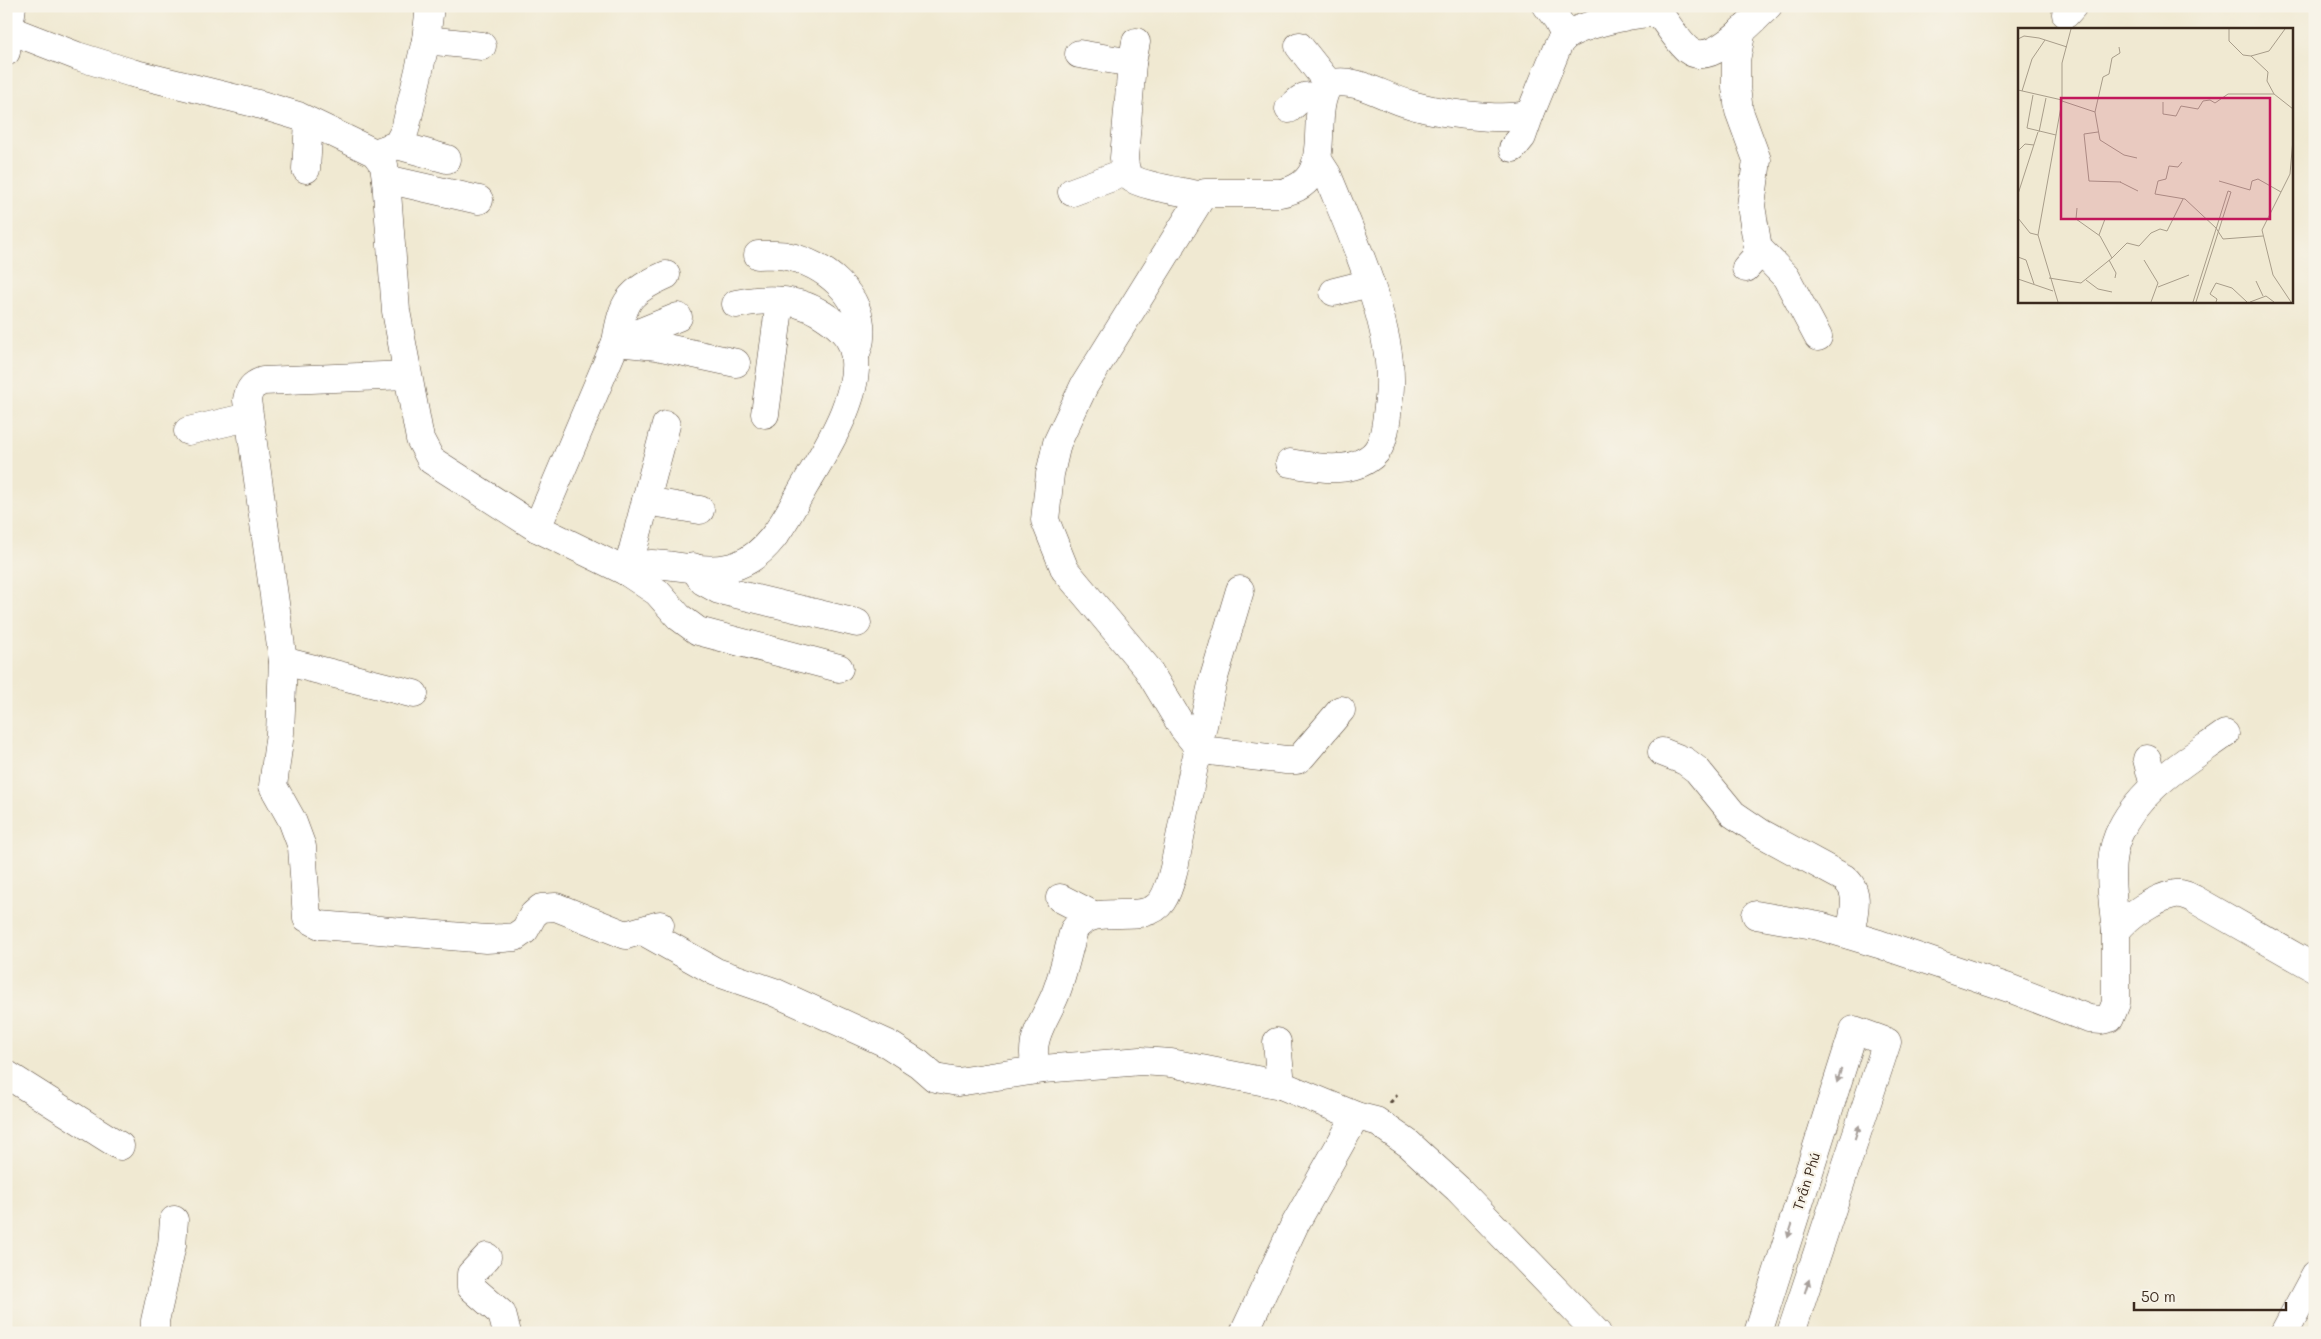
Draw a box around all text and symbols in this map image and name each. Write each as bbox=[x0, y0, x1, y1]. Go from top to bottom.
inset map bbox=[2018, 28, 2294, 302]
one-way arrow bbox=[1835, 1069, 1843, 1084]
one-way arrow bbox=[1853, 1124, 1861, 1139]
street label: Trần Phú bbox=[1788, 1150, 1824, 1212]
one-way arrow bbox=[1786, 1224, 1794, 1239]
one-way arrow bbox=[1803, 1279, 1811, 1294]
scale bar bbox=[2134, 1279, 2286, 1311]
text: 50 m bbox=[2141, 1286, 2176, 1306]

